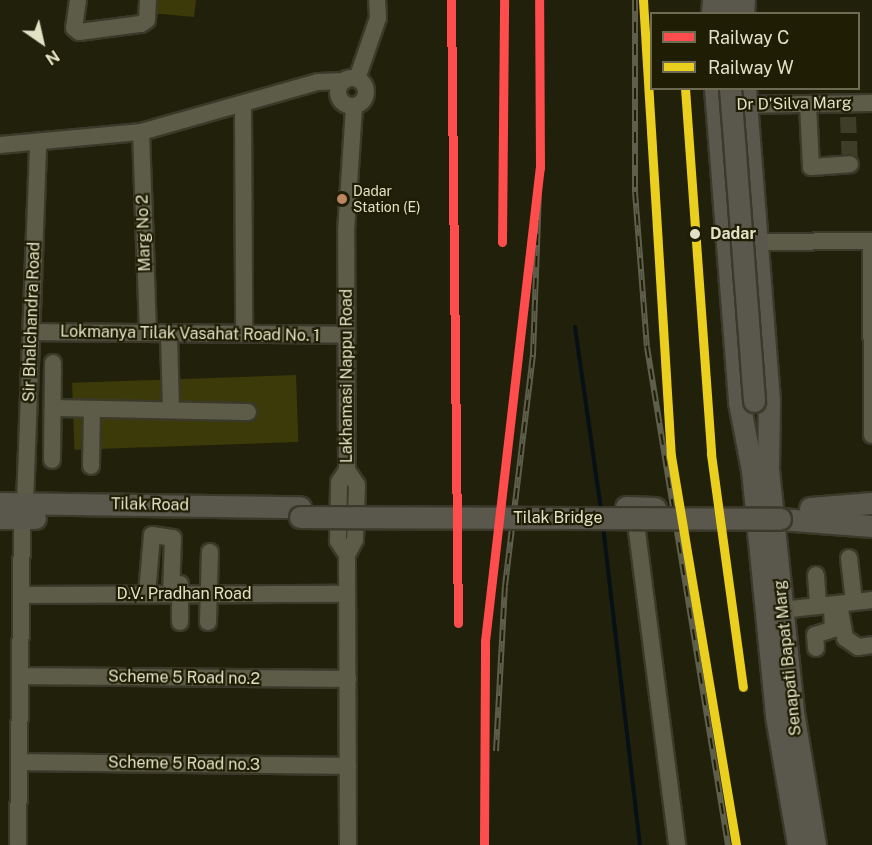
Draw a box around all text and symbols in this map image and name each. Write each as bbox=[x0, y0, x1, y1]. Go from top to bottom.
north arrow bbox=[12, 12, 72, 72]
legend bbox=[650, 12, 860, 90]
text: Railway C bbox=[708, 27, 789, 48]
text: N bbox=[42, 46, 63, 69]
text: Railway W bbox=[708, 57, 794, 78]
street label: Dr D'Silva Marg bbox=[736, 93, 852, 115]
place label: Dadar Station (E) bbox=[353, 183, 421, 216]
marker: Dadar Station (E) bbox=[336, 193, 348, 205]
street label: Marg No 2 bbox=[133, 194, 155, 272]
marker: Dadar bbox=[685, 224, 705, 244]
place label: Dadar bbox=[710, 224, 756, 244]
street label: Sir Bhalchandra Road bbox=[20, 242, 44, 402]
street label: Lakhamasi Nappu Road bbox=[337, 289, 357, 463]
street label: Lokmanya Tilak Vasahat Road No. 1 bbox=[60, 322, 320, 346]
street label: Tilak Road bbox=[111, 495, 189, 515]
street label: Tilak Bridge bbox=[513, 508, 603, 528]
street label: Senapati Bapat Marg bbox=[770, 579, 806, 737]
street label: D.V. Pradhan Road bbox=[117, 584, 251, 604]
street label: Scheme 5 Road no.2 bbox=[108, 667, 260, 689]
street label: Scheme 5 Road no.3 bbox=[108, 753, 260, 775]

